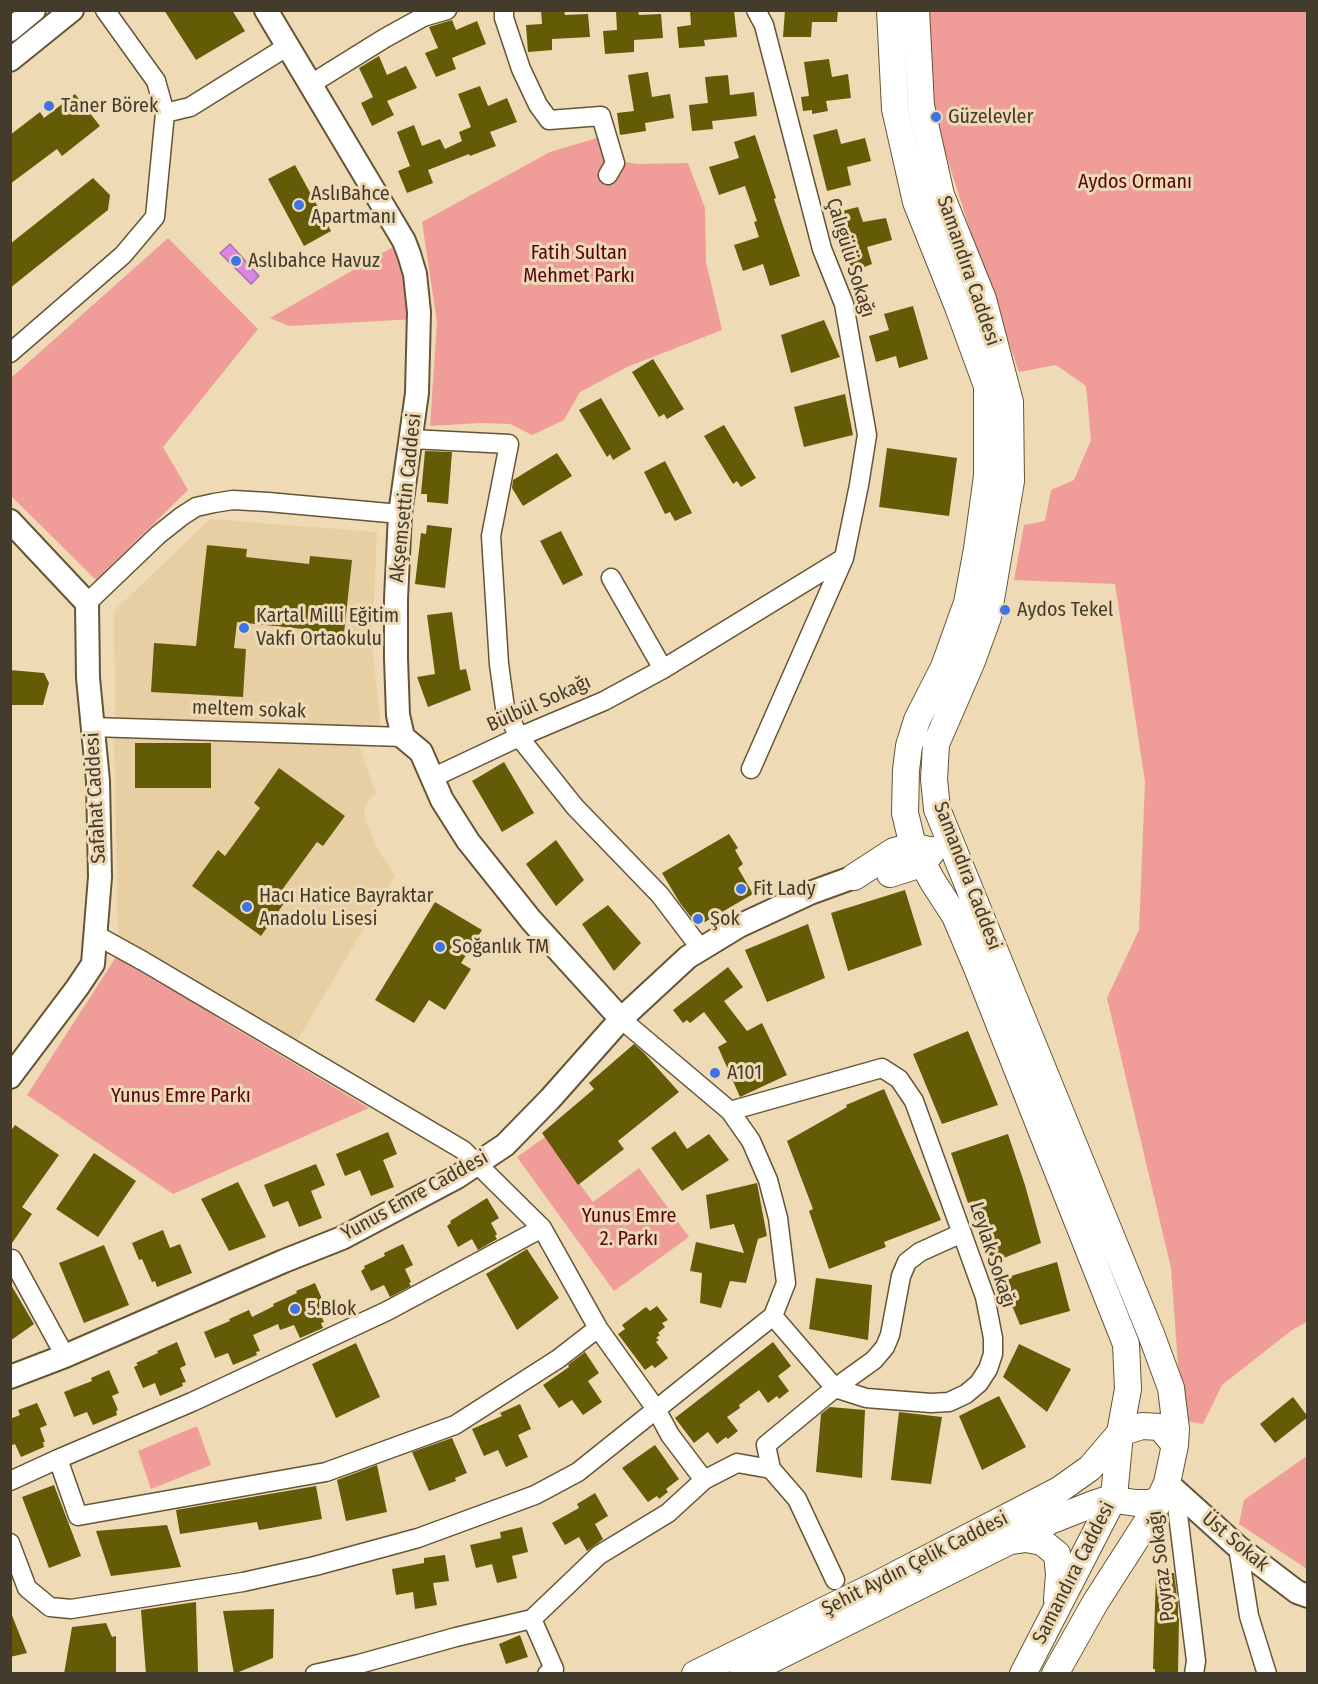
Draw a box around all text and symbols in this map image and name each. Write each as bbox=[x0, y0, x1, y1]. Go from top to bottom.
place label: Taner Börek bbox=[61, 94, 158, 118]
marker: Taner Börek bbox=[42, 99, 56, 113]
place label: Güzelevler bbox=[948, 105, 1033, 129]
marker: Güzelevler bbox=[929, 110, 943, 124]
park label: Aydos Ormanı bbox=[1078, 170, 1192, 194]
place label: AslıBahce Apartmanı bbox=[311, 182, 396, 229]
street label: Samandıra Caddesi bbox=[931, 193, 1005, 349]
street label: Çalıgülü Sokağı bbox=[820, 195, 880, 321]
marker: AslıBahce Apartmanı bbox=[292, 198, 306, 212]
park label: Fatih Sultan Mehmet Parkı bbox=[523, 241, 635, 288]
place label: Aslıbahce Havuz bbox=[248, 249, 380, 273]
marker: Aslıbahce Havuz bbox=[229, 254, 243, 268]
street label: Akşemsettin Caddesi bbox=[385, 412, 427, 584]
place label: Aydos Tekel bbox=[1017, 598, 1113, 622]
marker: Aydos Tekel bbox=[998, 603, 1012, 617]
place label: Kartal Milli Eğitim Vakfı Ortaokulu bbox=[256, 604, 399, 651]
marker: Kartal Milli Eğitim Vakfı Ortaokulu bbox=[237, 621, 251, 635]
street label: Bülbül Sokağı bbox=[483, 670, 595, 738]
street label: meltem sokak bbox=[192, 696, 306, 724]
street label: Safahat Caddesi bbox=[81, 732, 111, 864]
street label: Samandıra Caddesi bbox=[928, 799, 1006, 953]
place label: Fit Lady bbox=[753, 877, 816, 901]
marker: Fit Lady bbox=[734, 882, 748, 896]
place label: Hacı Hatice Bayraktar Anadolu Lisesi bbox=[259, 884, 433, 931]
marker: Hacı Hatice Bayraktar Anadolu Lisesi bbox=[240, 900, 254, 914]
place label: Şok bbox=[710, 907, 740, 931]
marker: Şok bbox=[691, 912, 705, 926]
place label: Soğanlık TM bbox=[452, 935, 549, 959]
marker: Soğanlık TM bbox=[433, 940, 447, 954]
place label: A101 bbox=[727, 1061, 762, 1085]
marker: A101 bbox=[708, 1066, 722, 1080]
park label: Yunus Emre Parkı bbox=[111, 1084, 251, 1108]
street label: Yunus Emre Caddesi bbox=[338, 1146, 492, 1246]
street label: Leylak Sokağı bbox=[964, 1199, 1020, 1311]
park label: Yunus Emre 2. Parkı bbox=[582, 1204, 676, 1251]
place label: 5.Blok bbox=[307, 1297, 356, 1321]
marker: 5.Blok bbox=[288, 1302, 302, 1316]
street label: Samandıra Caddesi bbox=[1028, 1498, 1120, 1648]
street label: Şehit Aydın Çelik Caddesi bbox=[818, 1507, 1012, 1621]
street label: Üst Sokak bbox=[1197, 1507, 1273, 1577]
street label: Poyraz Sokağı bbox=[1143, 1509, 1181, 1623]

